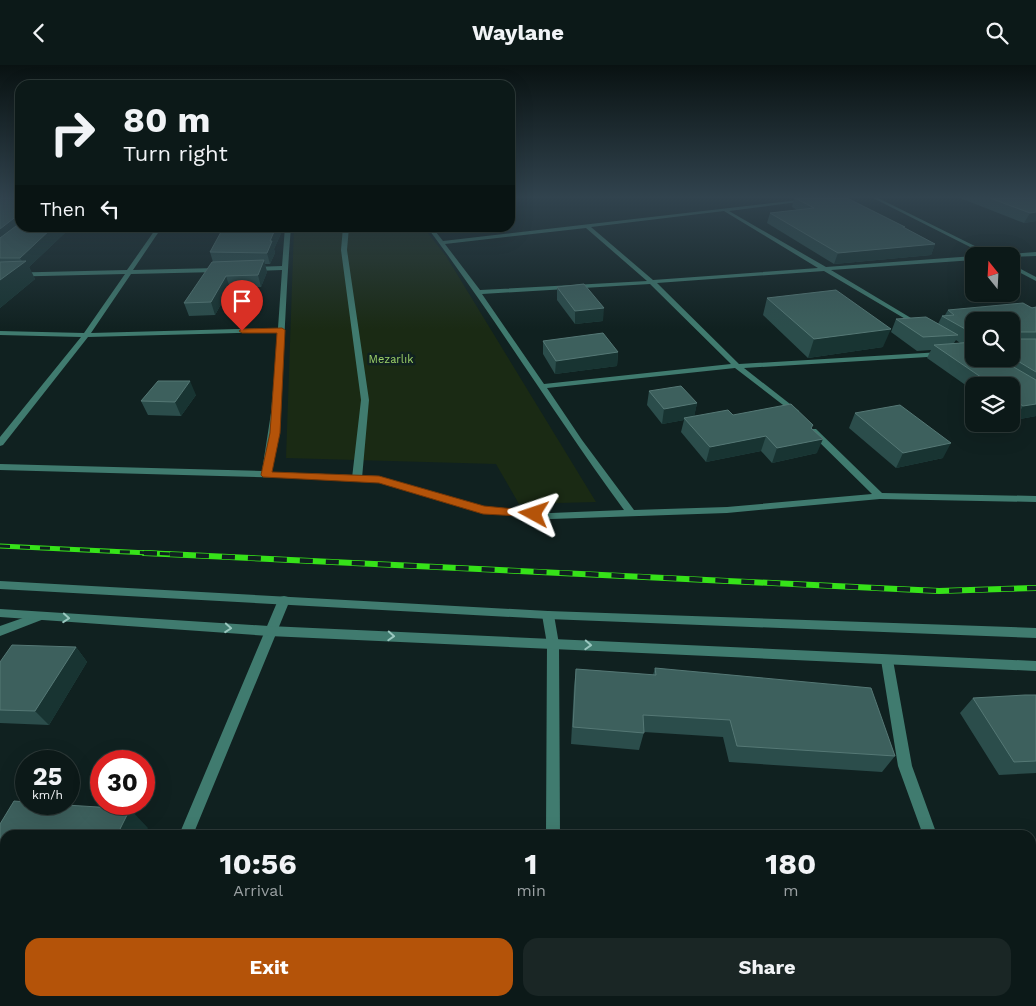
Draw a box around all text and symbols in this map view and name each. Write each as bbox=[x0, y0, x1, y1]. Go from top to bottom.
icon: back bbox=[25, 19, 53, 47]
icon: search bbox=[983, 19, 1011, 47]
text: Waylane bbox=[472, 20, 564, 45]
text: 80 m bbox=[123, 99, 210, 141]
icon: right bbox=[40, 100, 105, 165]
text: Turn right bbox=[123, 141, 228, 166]
icon: left bbox=[96, 195, 124, 223]
text: Then bbox=[40, 198, 86, 221]
north arrow bbox=[965, 247, 1020, 303]
map controls bbox=[965, 247, 1020, 432]
pin bbox=[221, 280, 263, 331]
icon: arrive bbox=[228, 287, 256, 315]
button: search bbox=[965, 312, 1020, 367]
park label: Mezarlık bbox=[369, 353, 413, 366]
button: layers bbox=[965, 377, 1020, 432]
position arrow bbox=[507, 487, 559, 539]
one-way arrow bbox=[62, 612, 70, 623]
one-way arrow bbox=[225, 623, 233, 634]
one-way arrow bbox=[387, 631, 395, 642]
one-way arrow bbox=[584, 640, 592, 651]
speed limit sign: 30 bbox=[90, 750, 155, 815]
text: 25 bbox=[33, 762, 62, 791]
text: km/h bbox=[32, 788, 63, 802]
text: 10:56 bbox=[220, 846, 297, 881]
text: 1 bbox=[525, 846, 538, 881]
text: 180 bbox=[765, 846, 816, 881]
text: Arrival bbox=[233, 881, 283, 900]
text: min bbox=[516, 881, 546, 900]
text: m bbox=[783, 881, 799, 900]
button: Exit bbox=[25, 938, 513, 996]
button: Share bbox=[523, 938, 1011, 996]

